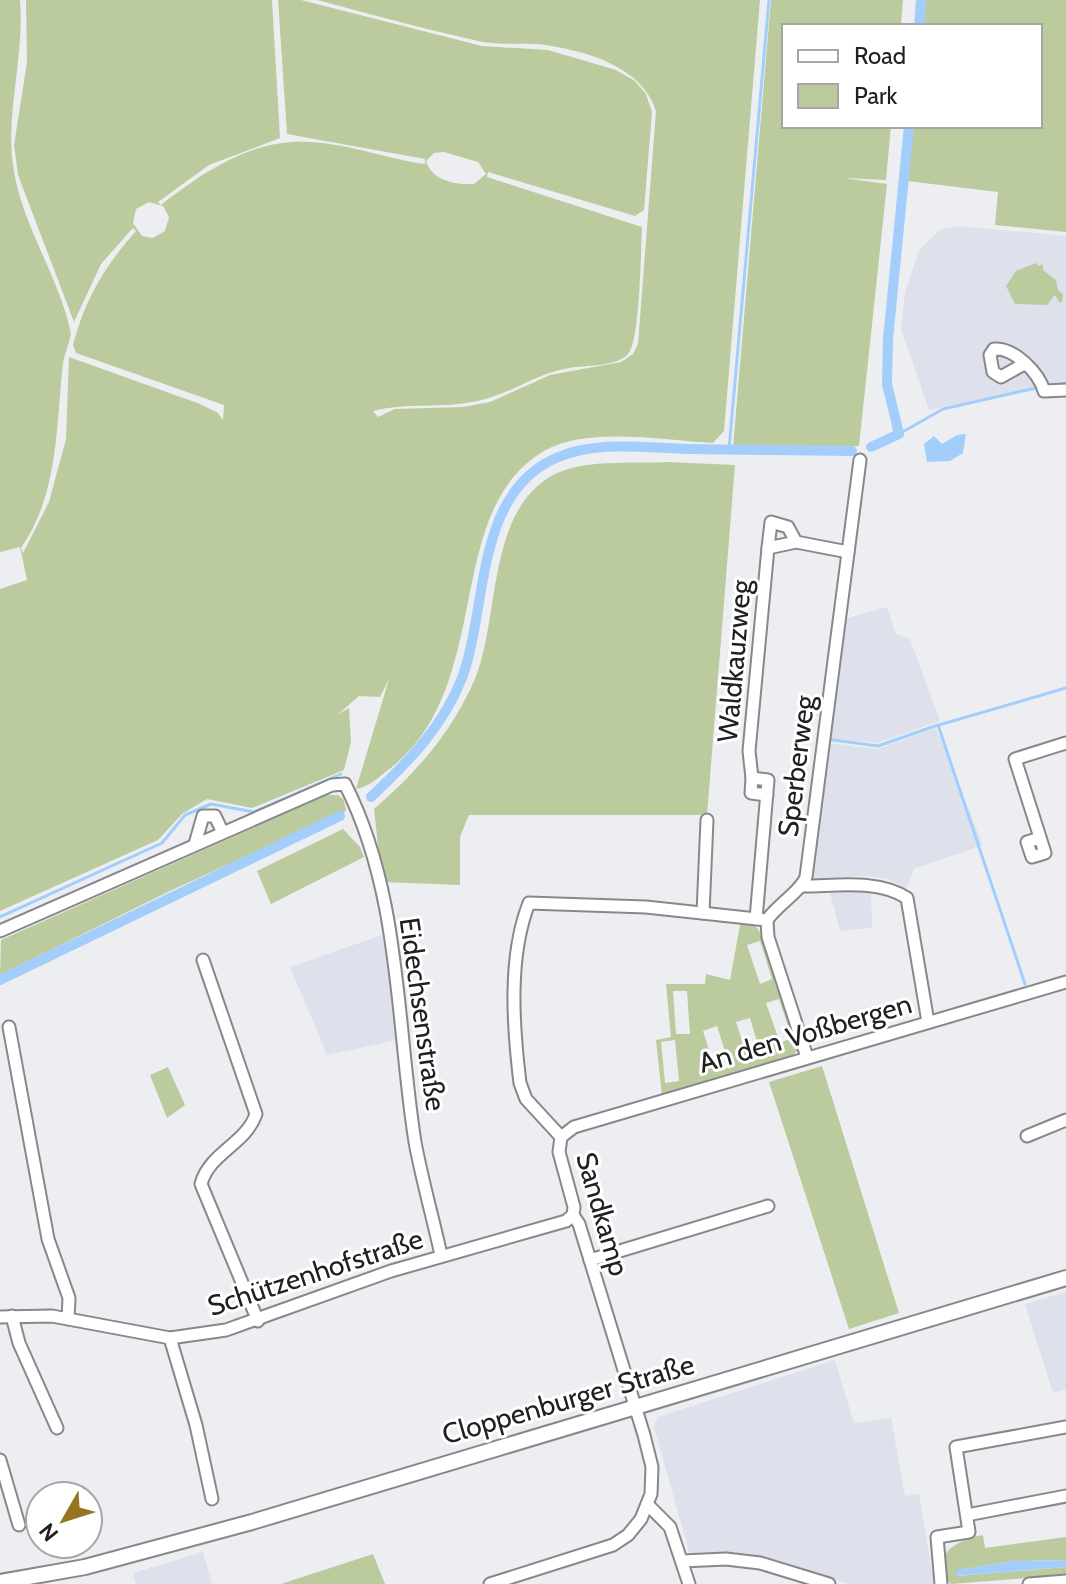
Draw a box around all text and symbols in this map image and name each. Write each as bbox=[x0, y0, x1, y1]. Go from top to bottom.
legend bbox=[782, 24, 1042, 128]
text: Road bbox=[854, 41, 906, 70]
text: Park bbox=[854, 81, 897, 110]
street label: Waldkauzweg bbox=[710, 577, 758, 744]
street label: Sperberweg bbox=[770, 692, 822, 839]
street label: Eidechsenstraße bbox=[393, 915, 453, 1113]
street label: An den Voßbergen bbox=[694, 986, 916, 1080]
street label: Sandkamp bbox=[569, 1148, 637, 1280]
street label: Schützenhofstraße bbox=[203, 1221, 427, 1323]
street label: Cloppenburger Straße bbox=[438, 1347, 698, 1451]
north arrow bbox=[24, 1480, 104, 1560]
text: N bbox=[33, 1518, 64, 1547]

